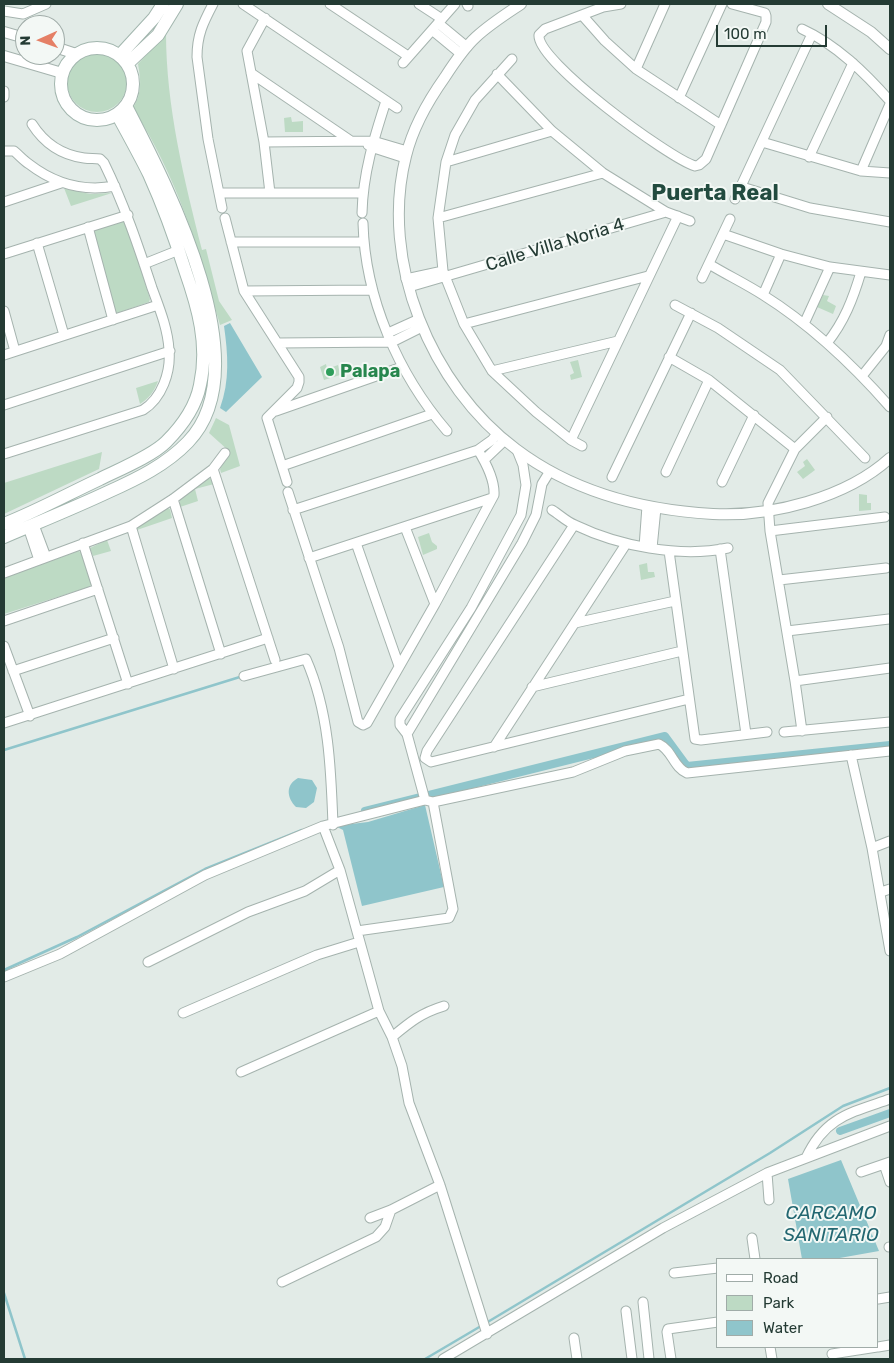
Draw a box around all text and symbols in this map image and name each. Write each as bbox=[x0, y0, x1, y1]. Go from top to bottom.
north arrow bbox=[15, 15, 65, 65]
scale bar bbox=[719, 15, 830, 47]
text: 100 m bbox=[724, 25, 766, 43]
text: N bbox=[17, 35, 34, 46]
district label: Puerta Real bbox=[651, 181, 779, 207]
street label: Calle Villa Noria 4 bbox=[483, 214, 627, 276]
place label: Palapa bbox=[340, 361, 400, 383]
marker: Palapa bbox=[324, 366, 336, 378]
water label: CARCAMO SANITARIO bbox=[783, 1203, 879, 1247]
legend bbox=[716, 1258, 879, 1348]
text: Road bbox=[763, 1269, 799, 1287]
text: Park bbox=[763, 1294, 794, 1312]
text: Water bbox=[763, 1319, 803, 1337]

